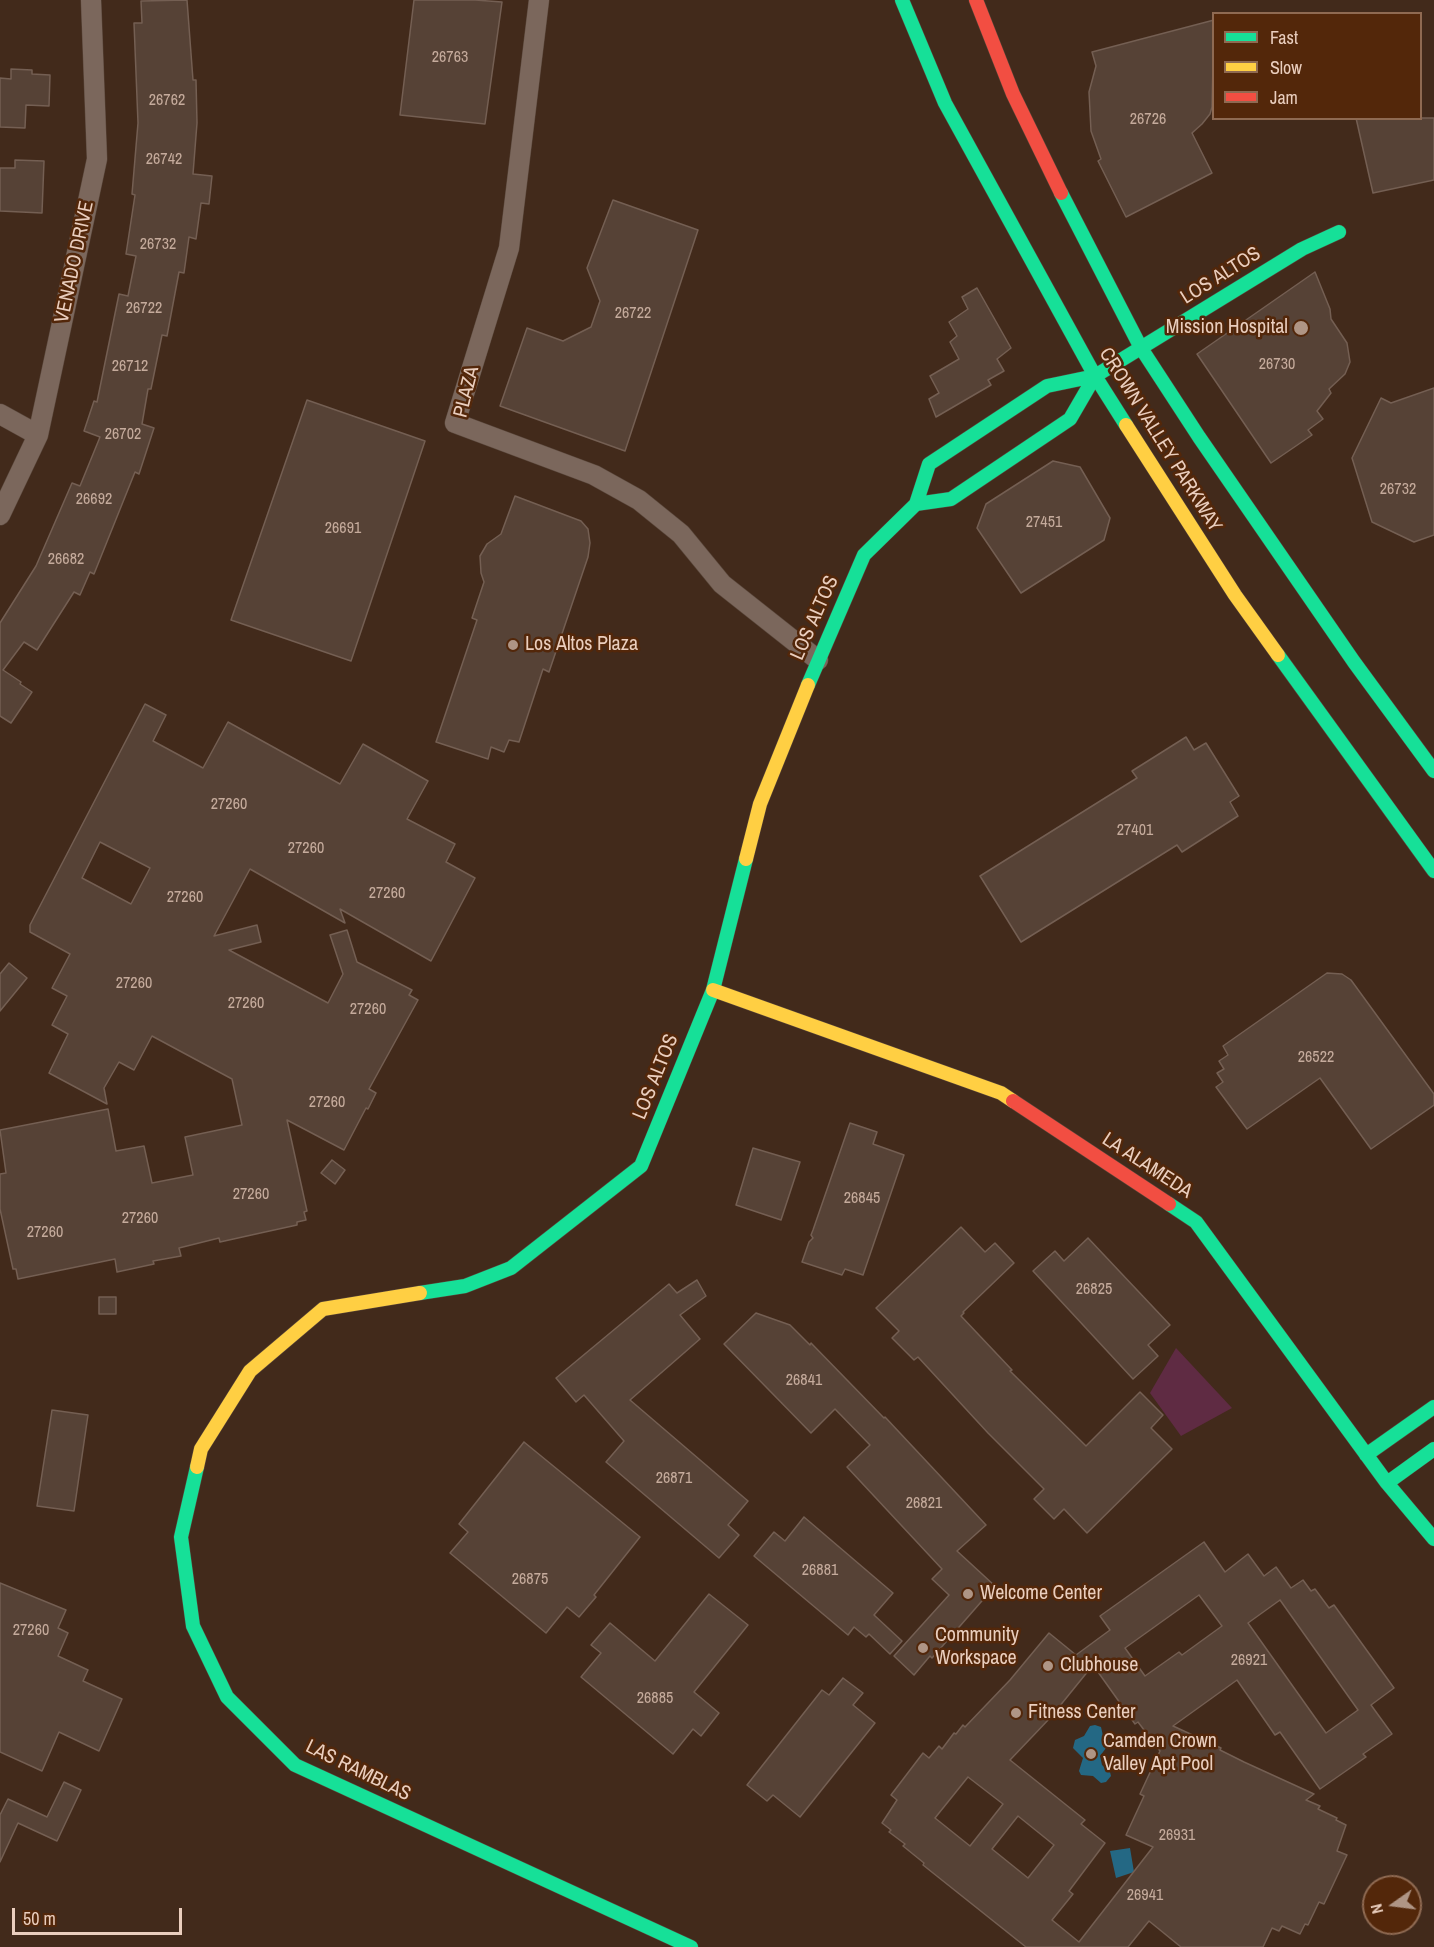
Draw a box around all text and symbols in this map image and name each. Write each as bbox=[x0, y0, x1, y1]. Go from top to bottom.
legend bbox=[1212, 12, 1422, 120]
text: Fast bbox=[1270, 25, 1298, 50]
house number: 26763 bbox=[432, 48, 468, 68]
text: Slow bbox=[1270, 55, 1302, 80]
text: Jam bbox=[1270, 85, 1298, 110]
house number: 26762 bbox=[149, 91, 185, 111]
house number: 26726 bbox=[1130, 110, 1166, 130]
house number: 26742 bbox=[146, 150, 182, 170]
street label: VENADO DRIVE bbox=[50, 199, 100, 325]
house number: 26732 bbox=[140, 235, 176, 255]
street label: LOS ALTOS bbox=[1177, 242, 1265, 310]
house number: 26722 bbox=[126, 299, 162, 319]
house number: 26722 bbox=[615, 304, 651, 324]
place label: Mission Hospital bbox=[1166, 316, 1288, 340]
marker: Mission Hospital bbox=[1292, 319, 1310, 337]
street label: CROWN VALLEY PARKWAY bbox=[1093, 343, 1227, 537]
house number: 26730 bbox=[1259, 355, 1295, 375]
house number: 26712 bbox=[112, 357, 148, 377]
street label: PLAZA bbox=[449, 364, 485, 420]
house number: 26702 bbox=[105, 425, 141, 445]
house number: 26732 bbox=[1380, 480, 1416, 500]
house number: 26692 bbox=[76, 490, 112, 510]
house number: 27451 bbox=[1026, 513, 1062, 533]
house number: 26691 bbox=[325, 519, 361, 539]
house number: 26682 bbox=[48, 550, 84, 570]
street label: LOS ALTOS bbox=[786, 572, 844, 664]
place label: Los Altos Plaza bbox=[525, 633, 638, 657]
marker: Los Altos Plaza bbox=[506, 638, 520, 652]
house number: 27260 bbox=[211, 795, 247, 815]
house number: 27401 bbox=[1117, 821, 1153, 841]
house number: 27260 bbox=[288, 839, 324, 859]
house number: 27260 bbox=[369, 884, 405, 904]
house number: 27260 bbox=[167, 888, 203, 908]
house number: 27260 bbox=[116, 974, 152, 994]
house number: 27260 bbox=[228, 994, 264, 1014]
house number: 27260 bbox=[350, 1000, 386, 1020]
street label: LOS ALTOS bbox=[628, 1031, 684, 1123]
house number: 26522 bbox=[1298, 1048, 1334, 1068]
house number: 27260 bbox=[309, 1093, 345, 1113]
street label: LA ALAMEDA bbox=[1097, 1128, 1197, 1204]
house number: 27260 bbox=[233, 1185, 269, 1205]
house number: 26845 bbox=[844, 1189, 880, 1209]
house number: 27260 bbox=[122, 1209, 158, 1229]
house number: 27260 bbox=[27, 1223, 63, 1243]
house number: 26825 bbox=[1076, 1280, 1112, 1300]
house number: 26841 bbox=[786, 1371, 822, 1391]
house number: 26871 bbox=[656, 1469, 692, 1489]
house number: 26821 bbox=[906, 1494, 942, 1514]
house number: 26881 bbox=[802, 1561, 838, 1581]
house number: 26875 bbox=[512, 1570, 548, 1590]
place label: Welcome Center bbox=[980, 1582, 1102, 1606]
marker: Welcome Center bbox=[961, 1587, 975, 1601]
house number: 27260 bbox=[13, 1621, 49, 1641]
place label: Community Workspace bbox=[935, 1624, 1019, 1671]
marker: Community Workspace bbox=[916, 1641, 930, 1655]
house number: 26921 bbox=[1231, 1651, 1267, 1671]
place label: Clubhouse bbox=[1060, 1654, 1138, 1678]
marker: Clubhouse bbox=[1041, 1659, 1055, 1673]
house number: 26885 bbox=[637, 1689, 673, 1709]
place label: Fitness Center bbox=[1028, 1701, 1136, 1725]
marker: Fitness Center bbox=[1009, 1706, 1023, 1720]
place label: Camden Crown Valley Apt Pool bbox=[1103, 1730, 1217, 1777]
street label: LAS RAMBLAS bbox=[302, 1735, 414, 1807]
marker: Camden Crown Valley Apt Pool bbox=[1084, 1747, 1098, 1761]
house number: 26931 bbox=[1159, 1826, 1195, 1846]
north arrow bbox=[1362, 1875, 1422, 1935]
house number: 26941 bbox=[1127, 1886, 1163, 1906]
scale bar bbox=[15, 1896, 184, 1934]
text: N bbox=[1365, 1902, 1388, 1916]
text: 50 m bbox=[23, 1906, 56, 1931]

